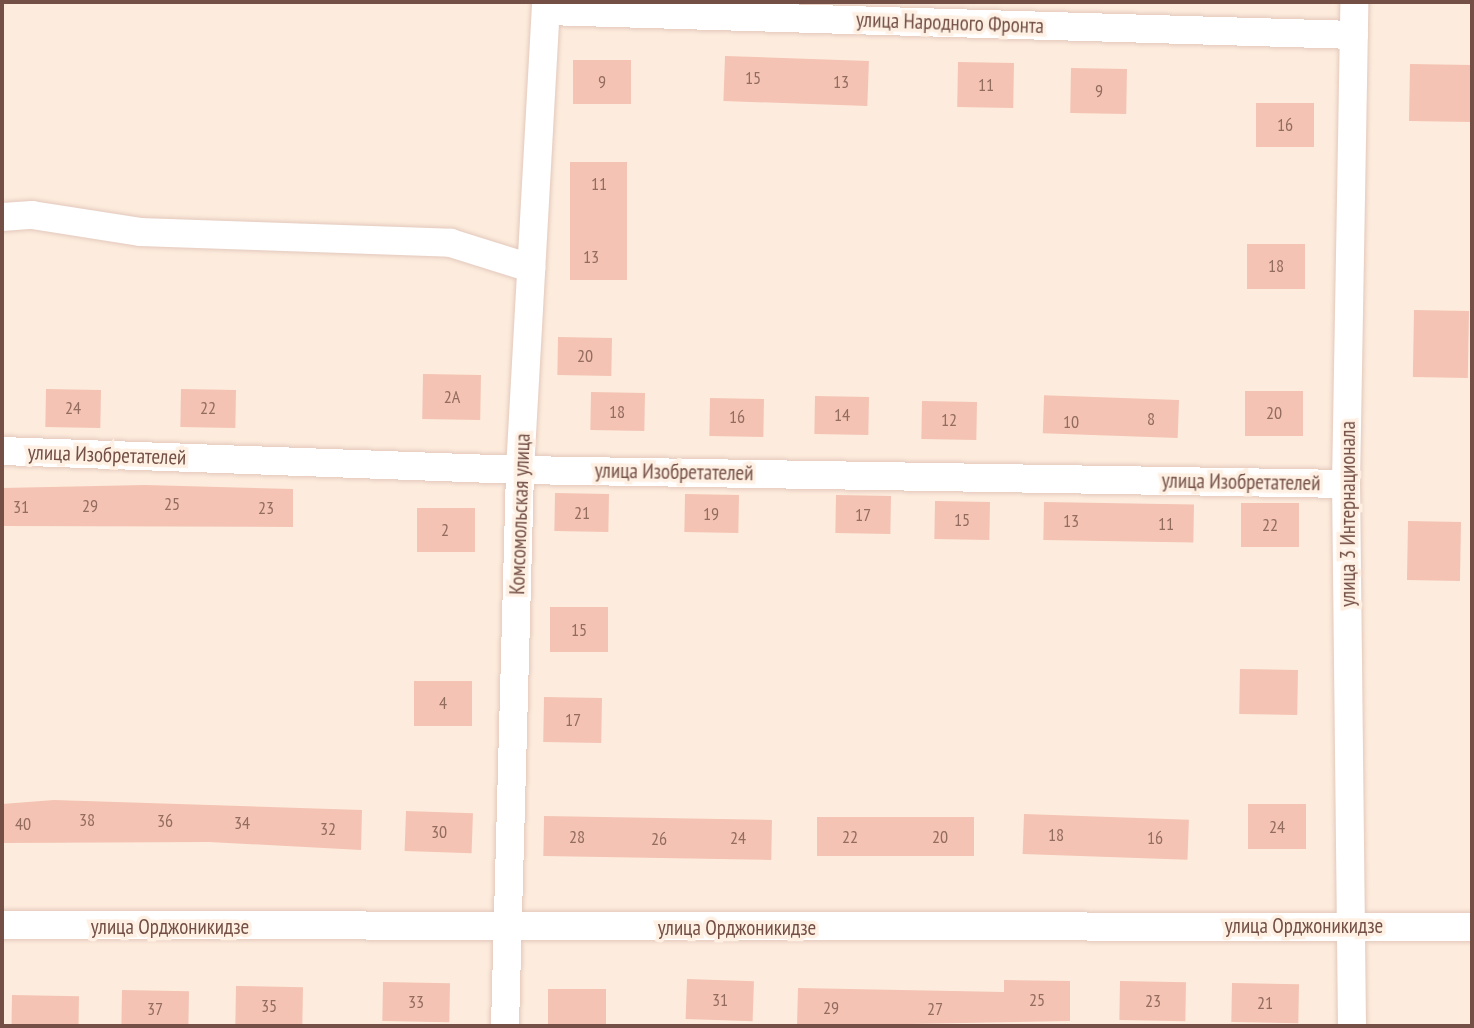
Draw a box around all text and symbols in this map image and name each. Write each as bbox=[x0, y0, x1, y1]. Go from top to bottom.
street label: улица Народного Фронта bbox=[856, 7, 1044, 39]
house number: 15 bbox=[745, 67, 761, 89]
house number: 9 bbox=[598, 71, 606, 93]
house number: 13 bbox=[833, 71, 849, 93]
house number: 11 bbox=[978, 74, 994, 96]
house number: 9 bbox=[1095, 80, 1103, 102]
house number: 16 bbox=[1277, 114, 1293, 136]
house number: 11 bbox=[591, 173, 607, 195]
house number: 13 bbox=[583, 246, 599, 268]
house number: 18 bbox=[1268, 255, 1284, 277]
house number: 20 bbox=[577, 345, 593, 367]
house number: 2А bbox=[444, 386, 460, 408]
house number: 24 bbox=[65, 397, 81, 419]
house number: 22 bbox=[200, 397, 216, 419]
house number: 18 bbox=[609, 401, 625, 423]
house number: 20 bbox=[1266, 402, 1282, 424]
house number: 14 bbox=[834, 404, 850, 426]
house number: 16 bbox=[729, 406, 745, 428]
house number: 8 bbox=[1147, 408, 1155, 430]
house number: 12 bbox=[941, 409, 957, 431]
house number: 10 bbox=[1063, 411, 1079, 433]
street label: улица 3 Интернационала bbox=[1335, 421, 1361, 607]
street label: Комсомольская улица bbox=[505, 433, 535, 595]
street label: улица Изобретателей bbox=[27, 440, 187, 470]
street label: улица Изобретателей bbox=[594, 458, 754, 486]
street label: улица Изобретателей bbox=[1161, 468, 1321, 496]
house number: 25 bbox=[164, 493, 180, 515]
house number: 29 bbox=[82, 495, 98, 517]
house number: 31 bbox=[13, 496, 29, 518]
house number: 23 bbox=[258, 497, 274, 519]
house number: 21 bbox=[574, 502, 590, 524]
house number: 19 bbox=[703, 503, 719, 525]
house number: 17 bbox=[855, 504, 871, 526]
house number: 15 bbox=[954, 509, 970, 531]
house number: 13 bbox=[1063, 510, 1079, 532]
house number: 11 bbox=[1158, 513, 1174, 535]
house number: 22 bbox=[1262, 514, 1278, 536]
house number: 2 bbox=[441, 519, 449, 541]
house number: 15 bbox=[571, 619, 587, 641]
house number: 4 bbox=[439, 692, 447, 714]
house number: 17 bbox=[565, 709, 581, 731]
house number: 38 bbox=[79, 809, 95, 831]
house number: 36 bbox=[157, 810, 173, 832]
house number: 34 bbox=[234, 812, 250, 834]
house number: 40 bbox=[15, 813, 31, 835]
house number: 24 bbox=[1269, 816, 1285, 838]
house number: 32 bbox=[320, 818, 336, 840]
house number: 30 bbox=[431, 821, 447, 843]
house number: 18 bbox=[1048, 824, 1064, 846]
house number: 28 bbox=[569, 826, 585, 848]
house number: 22 bbox=[842, 826, 858, 848]
house number: 20 bbox=[932, 826, 948, 848]
house number: 24 bbox=[730, 827, 746, 849]
house number: 16 bbox=[1147, 827, 1163, 849]
house number: 26 bbox=[651, 828, 667, 850]
street label: улица Орджоникидзе bbox=[1225, 913, 1383, 939]
street label: улица Орджоникидзе bbox=[91, 914, 249, 940]
street label: улица Орджоникидзе bbox=[658, 915, 816, 941]
house number: 31 bbox=[712, 989, 728, 1011]
house number: 25 bbox=[1029, 989, 1045, 1011]
house number: 23 bbox=[1145, 990, 1161, 1012]
house number: 33 bbox=[408, 991, 424, 1013]
house number: 21 bbox=[1257, 992, 1273, 1014]
house number: 35 bbox=[261, 995, 277, 1017]
house number: 29 bbox=[823, 997, 839, 1019]
house number: 37 bbox=[147, 998, 163, 1020]
house number: 27 bbox=[927, 998, 943, 1020]

